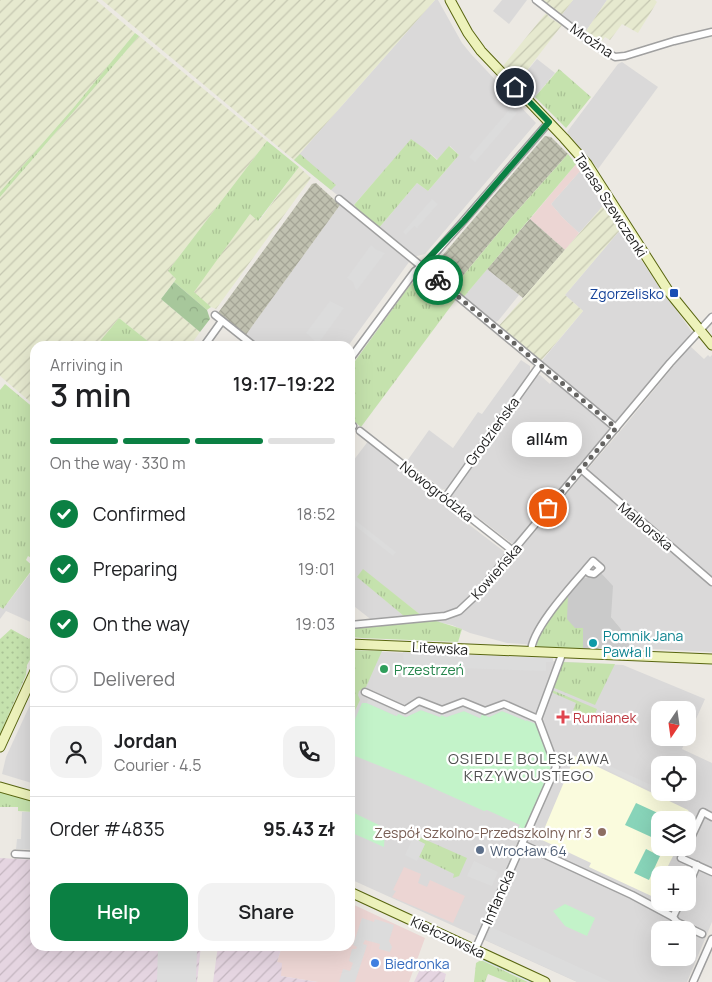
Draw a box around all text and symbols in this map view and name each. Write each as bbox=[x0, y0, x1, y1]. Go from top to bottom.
street label: Mroźna bbox=[567, 19, 617, 61]
pin bbox=[494, 66, 536, 108]
icon: home bbox=[501, 73, 529, 101]
street label: Tarasa Szewczenki bbox=[570, 149, 652, 261]
courier bbox=[413, 255, 463, 305]
icon: bike bbox=[424, 266, 452, 294]
place label: Zgorzelisko bbox=[590, 284, 664, 303]
marker: Zgorzelisko bbox=[668, 287, 680, 299]
text: Arriving in bbox=[50, 354, 123, 376]
text: 19:17–19:22 bbox=[233, 371, 335, 397]
text: 3 min bbox=[50, 373, 131, 417]
street label: Grodzieńska bbox=[461, 393, 523, 469]
callout: all4m bbox=[513, 423, 583, 458]
text: all4m bbox=[526, 428, 568, 450]
text: On the way · 330 m bbox=[50, 452, 186, 474]
street label: Nowogródzka bbox=[396, 456, 478, 526]
pin bbox=[527, 487, 569, 529]
icon: bag bbox=[534, 494, 562, 522]
street label: Malborska bbox=[615, 497, 677, 555]
icon: check bbox=[50, 500, 78, 528]
text: Confirmed bbox=[93, 501, 186, 527]
text: 18:52 bbox=[297, 503, 335, 525]
street label: Kowieńska bbox=[466, 539, 526, 603]
icon: check bbox=[50, 555, 78, 583]
text: Preparing bbox=[93, 556, 178, 582]
text: 19:01 bbox=[298, 558, 335, 580]
icon: check bbox=[50, 610, 78, 638]
text: On the way bbox=[93, 611, 190, 637]
text: 19:03 bbox=[295, 613, 335, 635]
place label: Pomnik Jana Pawła II bbox=[603, 626, 683, 661]
street label: Litewska bbox=[411, 637, 469, 659]
marker: Pomnik Jana Pawła II bbox=[587, 637, 599, 649]
place label: Przestrzeń bbox=[394, 660, 464, 679]
marker: Przestrzeń bbox=[378, 663, 390, 675]
text: Delivered bbox=[93, 666, 175, 692]
north arrow bbox=[651, 701, 696, 746]
map controls bbox=[651, 701, 696, 966]
place label: Rumianek bbox=[573, 708, 638, 727]
marker: Rumianek bbox=[557, 711, 569, 723]
button: person bbox=[50, 726, 102, 778]
button: phone bbox=[283, 726, 335, 778]
text: Jordan bbox=[114, 728, 177, 754]
district label: OSIEDLE BOLESŁAWA KRZYWOUSTEGO bbox=[448, 748, 610, 786]
text: Courier · 4.5 bbox=[114, 754, 201, 776]
button: locate bbox=[651, 756, 696, 801]
button: layers bbox=[651, 811, 696, 856]
text: Order #4835 bbox=[50, 816, 165, 842]
text: 95.43 zł bbox=[263, 816, 335, 842]
place label: Zespół Szkolno-Przedszkolny nr 3 bbox=[374, 823, 592, 842]
marker: Zespół Szkolno-Przedszkolny nr 3 bbox=[596, 826, 608, 838]
place label: Wrocław 64 bbox=[490, 841, 567, 860]
marker: Wrocław 64 bbox=[474, 844, 486, 856]
street label: Inflancka bbox=[477, 866, 519, 928]
button: + bbox=[651, 866, 696, 911]
button: Help bbox=[50, 883, 188, 941]
button: Share bbox=[198, 883, 335, 941]
street label: Kiełczowska bbox=[408, 912, 488, 962]
button: − bbox=[651, 921, 696, 966]
place label: Biedronka bbox=[385, 954, 450, 973]
marker: Biedronka bbox=[369, 957, 381, 969]

